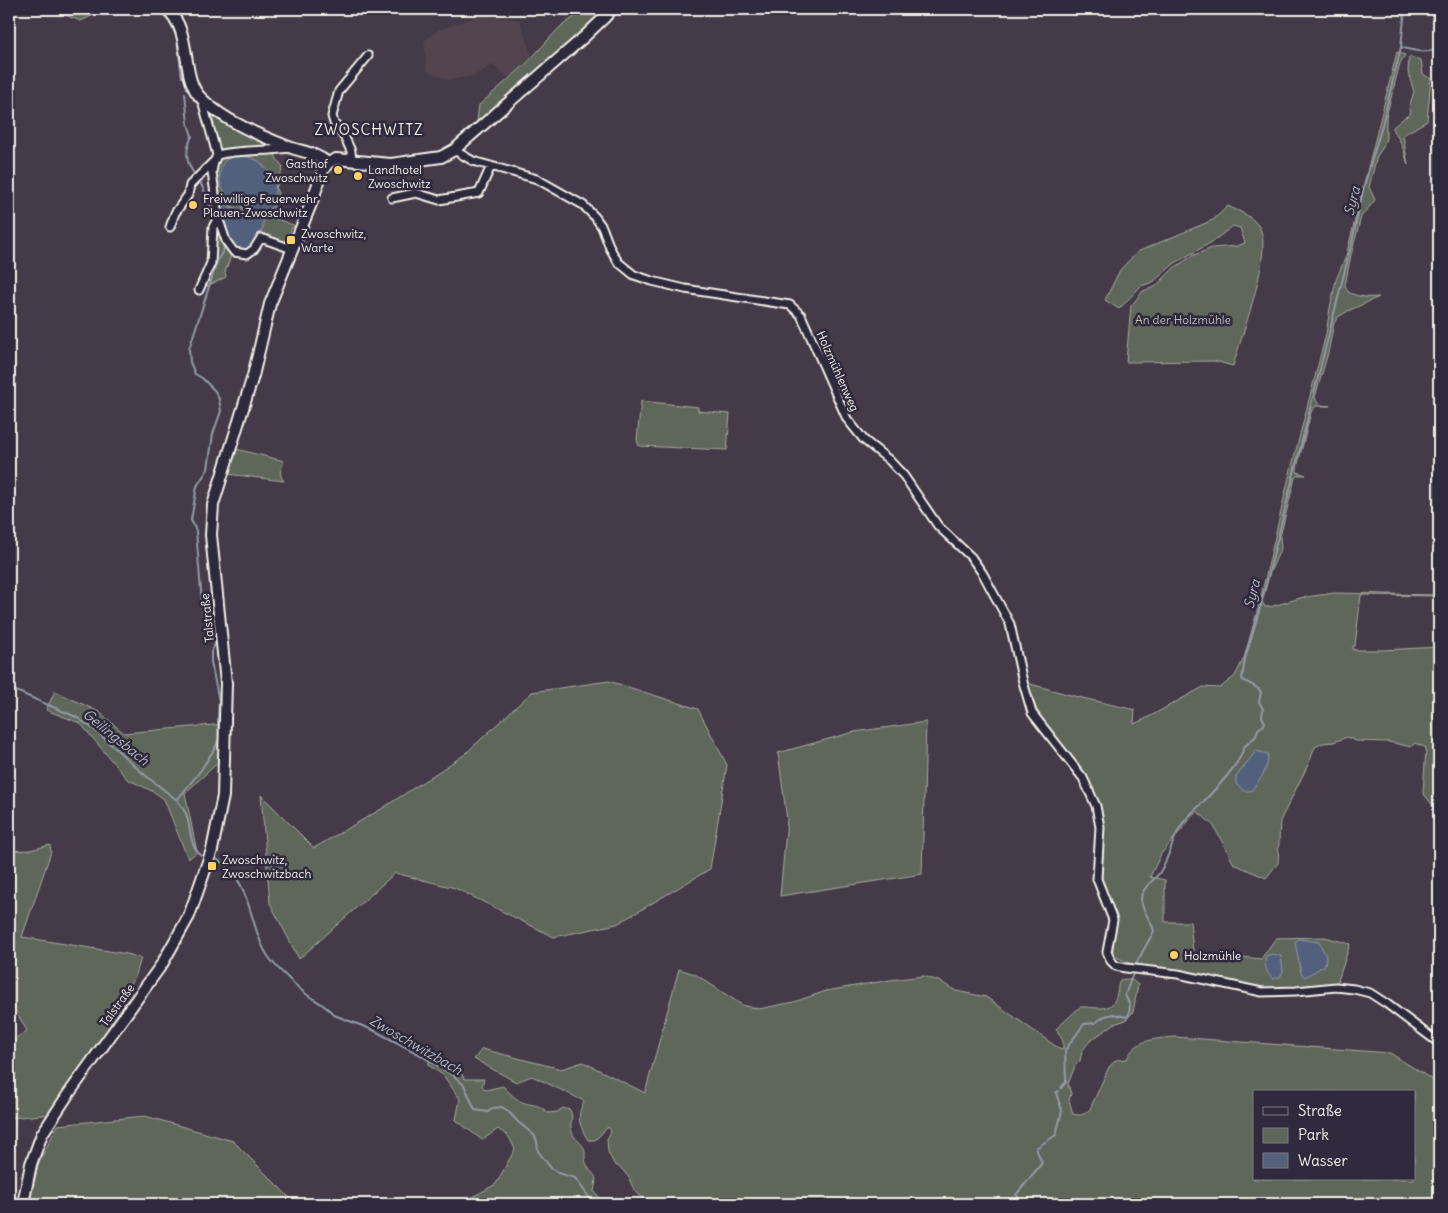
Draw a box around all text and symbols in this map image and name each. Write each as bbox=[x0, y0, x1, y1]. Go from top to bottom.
district label: ZWOSCHWITZ bbox=[314, 120, 424, 139]
place label: Gasthof Zwoschwitz bbox=[265, 156, 329, 185]
place label: Landhotel Zwoschwitz bbox=[368, 162, 431, 191]
marker: Gasthof Zwoschwitz bbox=[332, 164, 344, 176]
marker: Landhotel Zwoschwitz bbox=[352, 170, 364, 182]
water label: Syra bbox=[1340, 184, 1365, 217]
place label: Freiwillige Feuerwehr Plauen-Zwoschwitz bbox=[203, 191, 318, 220]
marker: Freiwillige Feuerwehr Plauen-Zwoschwitz bbox=[187, 199, 199, 211]
place label: Zwoschwitz, Warte bbox=[301, 226, 366, 255]
marker: Zwoschwitz, Warte bbox=[285, 234, 297, 246]
park label: An der Holzmühle bbox=[1135, 312, 1231, 327]
street label: Holzmühlenweg bbox=[813, 328, 863, 414]
water label: Syra bbox=[1240, 577, 1265, 610]
street label: Talstraße bbox=[197, 593, 217, 643]
water label: Geilingsbach bbox=[79, 705, 154, 770]
place label: Zwoschwitz, Zwoschwitzbach bbox=[222, 852, 311, 881]
marker: Zwoschwitz, Zwoschwitzbach bbox=[206, 860, 218, 872]
place label: Holzmühle bbox=[1184, 948, 1241, 963]
marker: Holzmühle bbox=[1168, 949, 1180, 961]
street label: Talstraße bbox=[96, 981, 138, 1029]
water label: Zwoschwitzbach bbox=[366, 1011, 466, 1079]
legend bbox=[1253, 1090, 1416, 1180]
text: Straße bbox=[1298, 1101, 1342, 1120]
text: Park bbox=[1298, 1125, 1329, 1144]
text: Wasser bbox=[1298, 1151, 1348, 1170]

